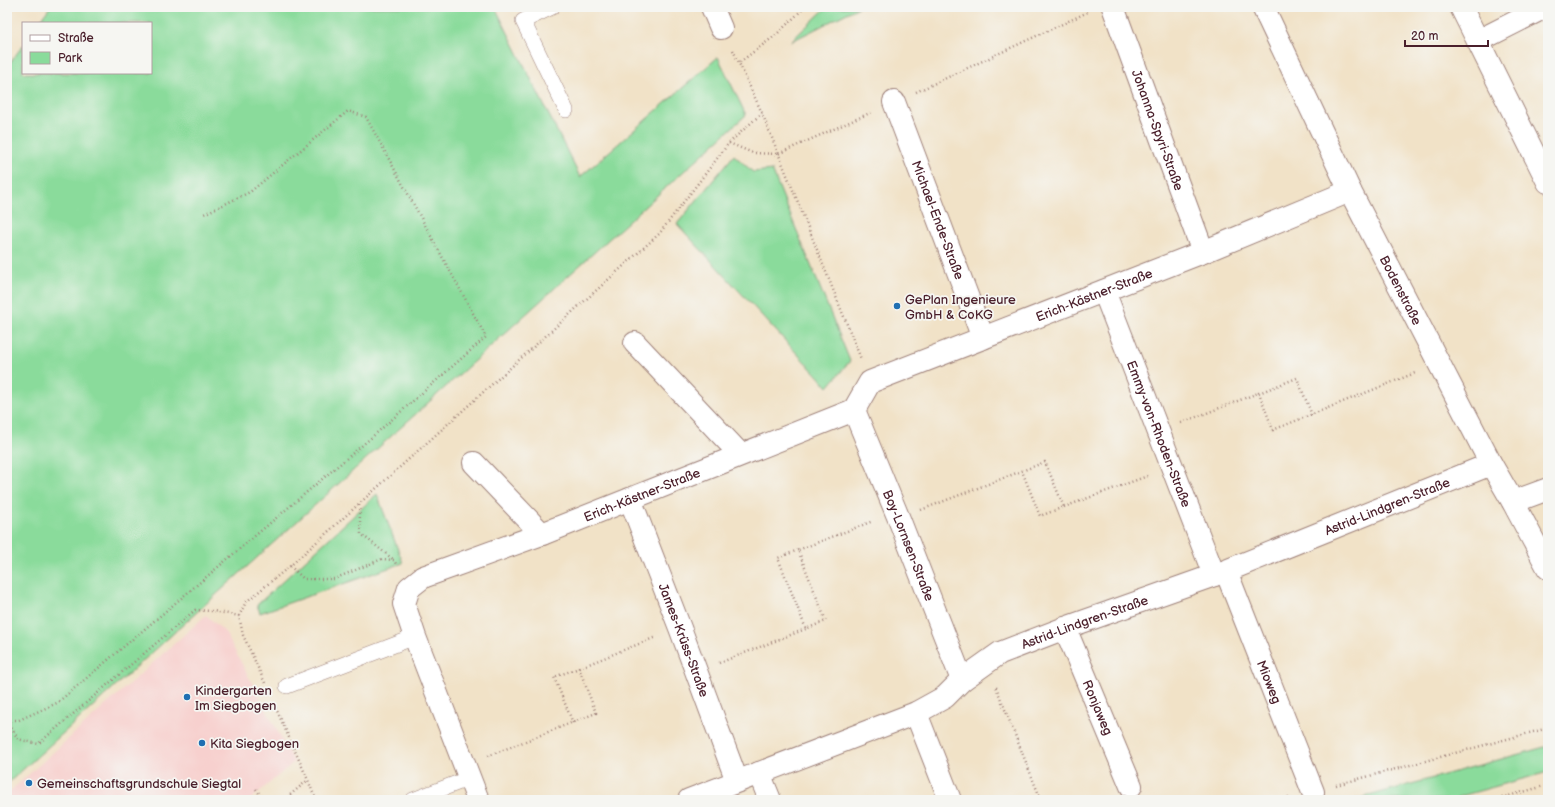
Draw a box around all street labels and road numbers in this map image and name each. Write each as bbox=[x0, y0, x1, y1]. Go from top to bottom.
street label: Johanna-Spyri-Straße bbox=[1128, 68, 1187, 193]
street label: Michael-Ende-Straße bbox=[908, 159, 967, 282]
street label: Bodenstraße bbox=[1376, 253, 1425, 328]
street label: Erich-Kästner-Straße bbox=[1034, 265, 1155, 326]
street label: Emmy-von-Rhoden-Straße bbox=[1123, 358, 1194, 510]
street label: Erich-Kästner-Straße bbox=[582, 465, 703, 526]
street label: Astrid-Lindgren-Straße bbox=[1322, 474, 1453, 539]
street label: Boy-Lornsen-Straße bbox=[879, 488, 937, 604]
street label: James-Krüss-Straße bbox=[654, 581, 712, 700]
street label: Astrid-Lindgren-Straße bbox=[1019, 592, 1151, 653]
street label: Mioweg bbox=[1253, 658, 1284, 706]
street label: Ronjaweg bbox=[1079, 678, 1116, 738]

